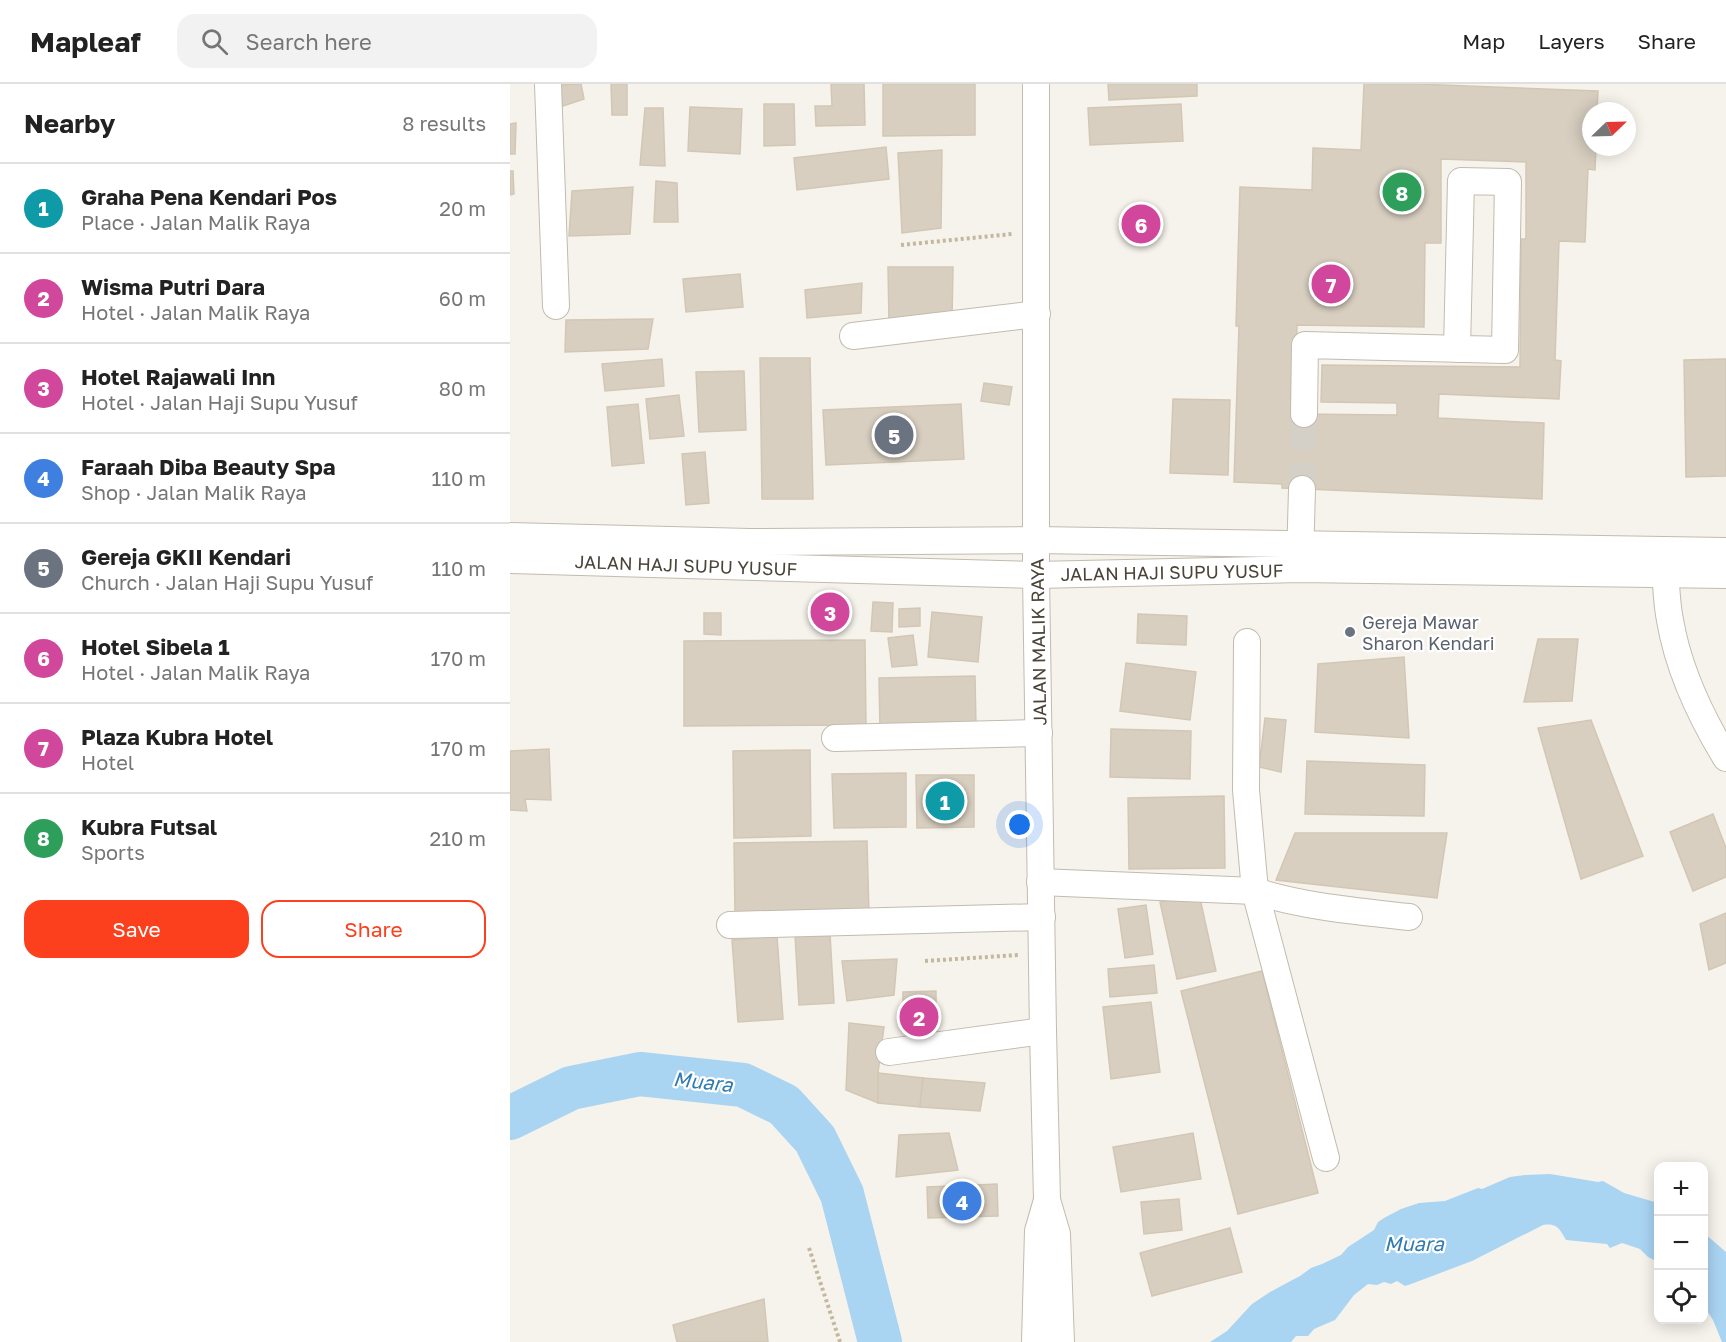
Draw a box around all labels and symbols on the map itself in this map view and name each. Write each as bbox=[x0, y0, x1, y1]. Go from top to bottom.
north arrow bbox=[1582, 102, 1636, 156]
pin: 8 bbox=[1382, 170, 1422, 214]
pin: 6 bbox=[1122, 202, 1160, 246]
pin: 7 bbox=[1312, 262, 1350, 306]
pin: 5 bbox=[874, 412, 914, 458]
street label: JALAN HAJI SUPU YUSUF bbox=[574, 550, 798, 580]
street label: JALAN MALIK RAYA bbox=[1026, 558, 1050, 726]
street label: JALAN HAJI SUPU YUSUF bbox=[1060, 559, 1284, 585]
pin: 3 bbox=[810, 590, 850, 634]
place label: Gereja Mawar Sharon Kendari bbox=[1362, 611, 1495, 654]
marker: Gereja Mawar Sharon Kendari bbox=[1343, 625, 1357, 639]
pin: 1 bbox=[926, 778, 964, 824]
your location bbox=[1005, 810, 1034, 839]
pin: 2 bbox=[900, 994, 938, 1040]
water label: Muara bbox=[672, 1066, 735, 1096]
pin: 4 bbox=[942, 1178, 982, 1224]
water label: Muara bbox=[1384, 1231, 1444, 1255]

